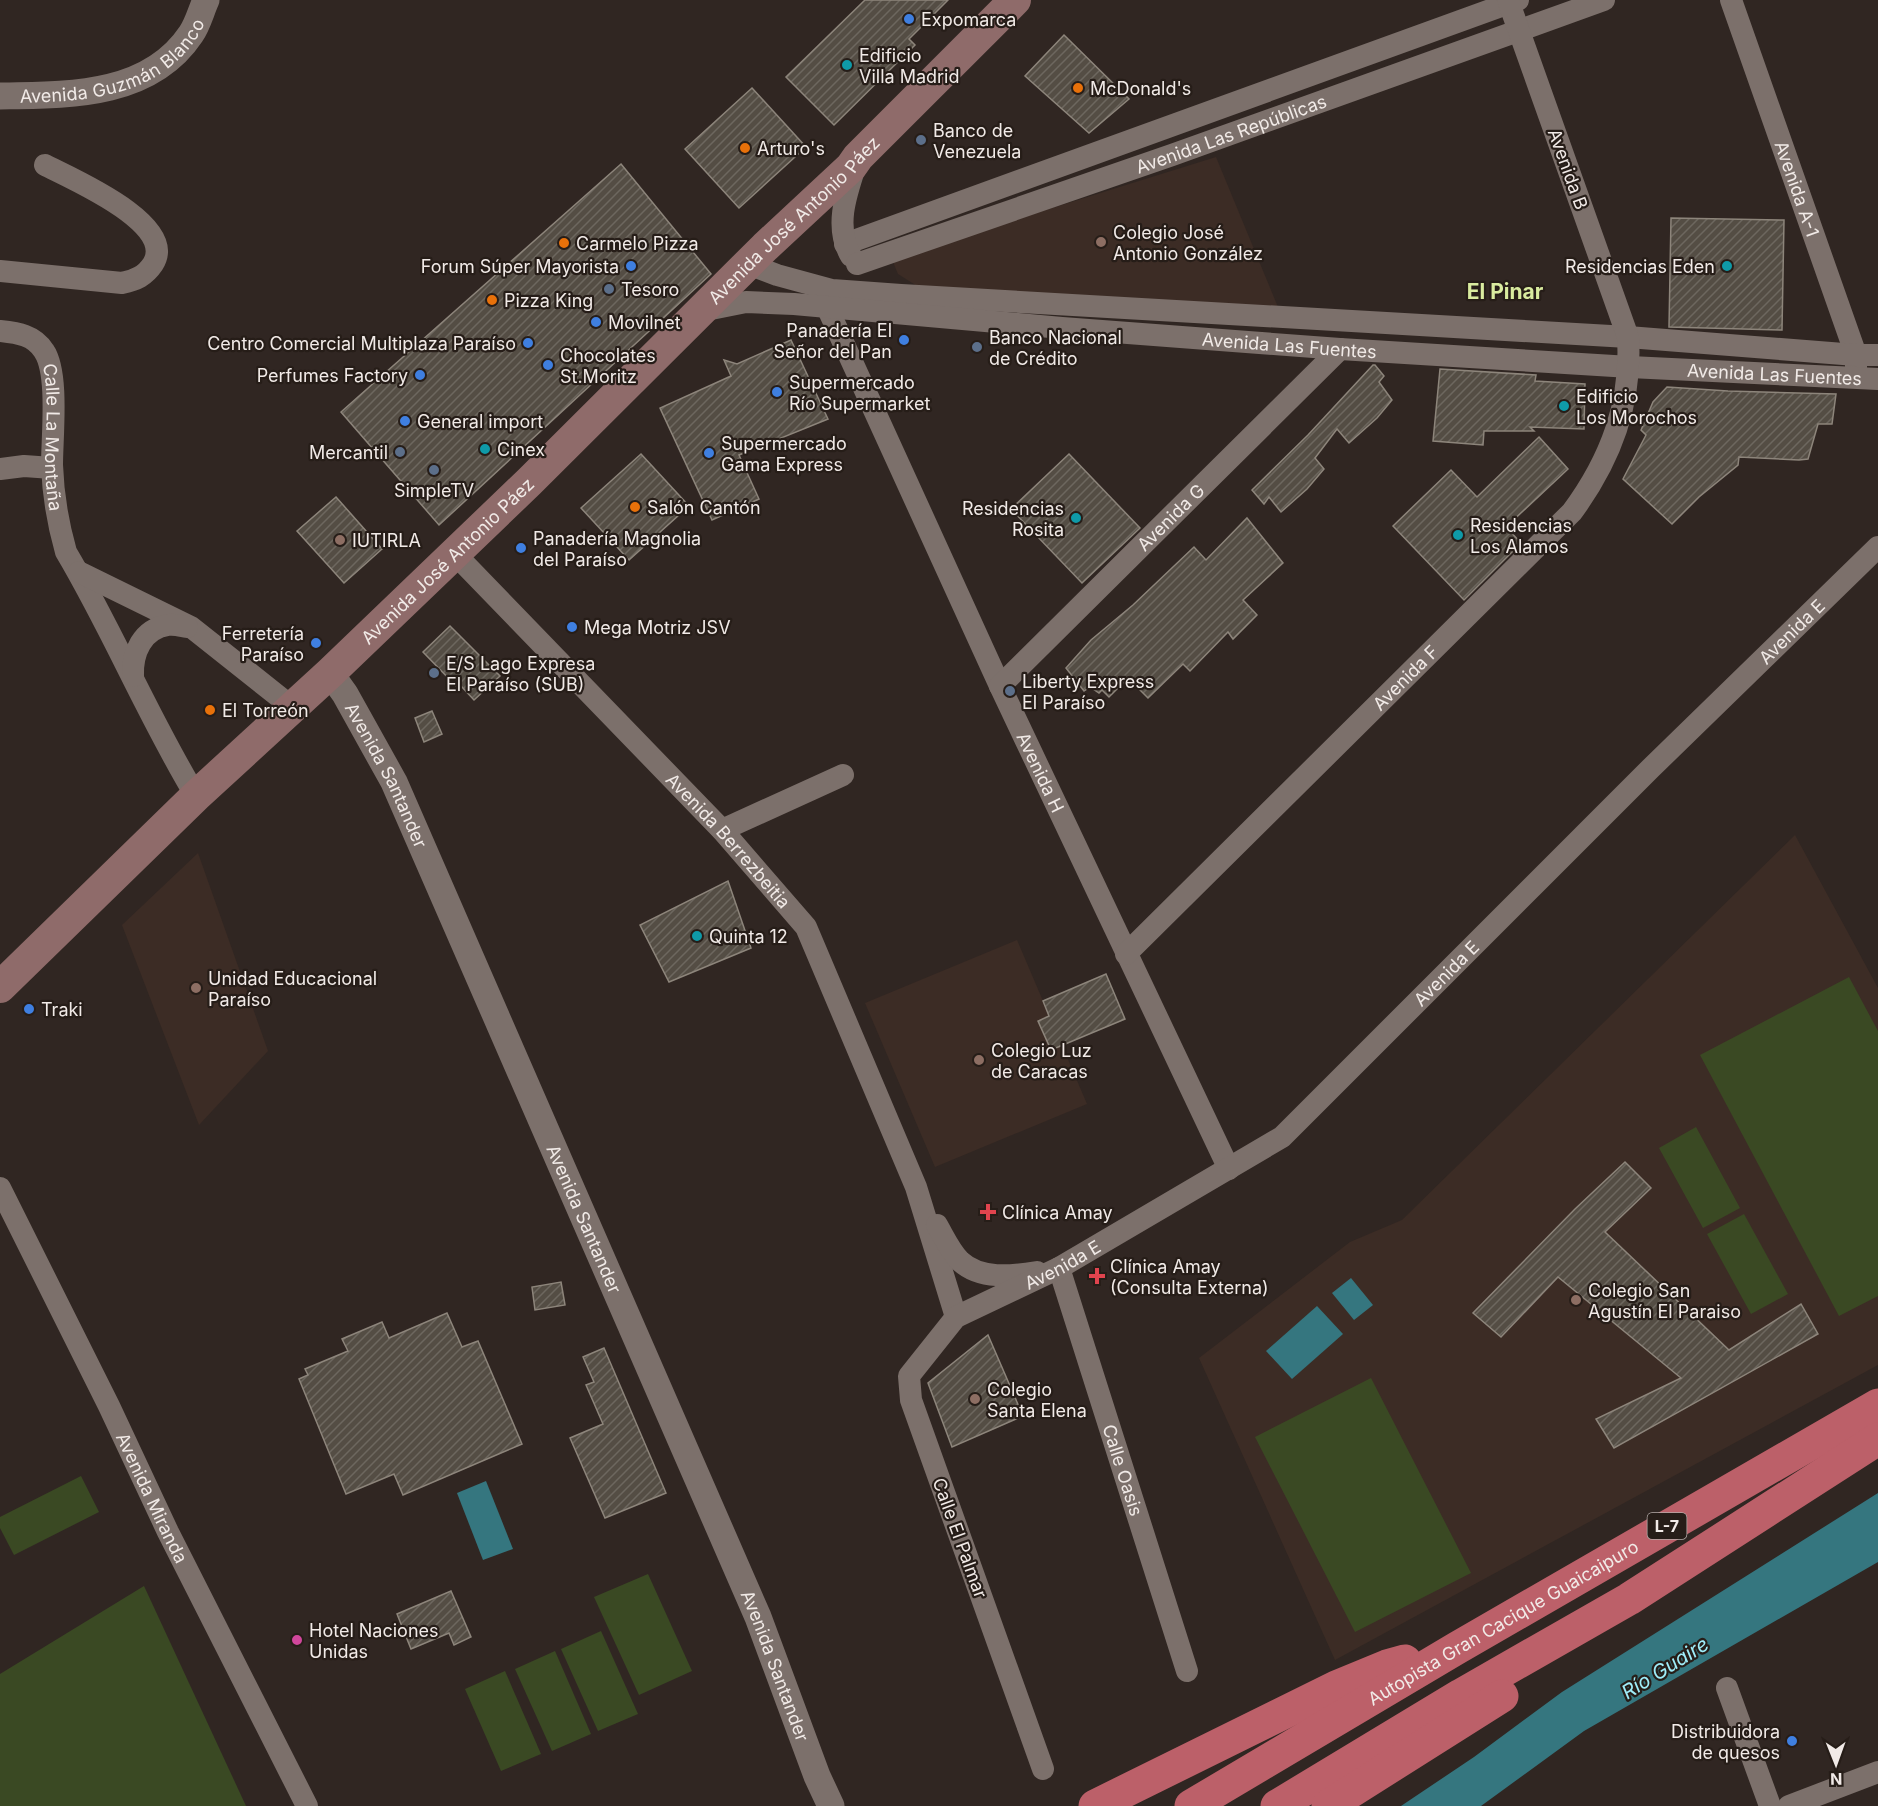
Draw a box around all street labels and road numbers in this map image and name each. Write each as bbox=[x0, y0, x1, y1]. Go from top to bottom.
street label: Avenida Guzmán Blanco bbox=[20, 15, 208, 106]
street label: Avenida Las Repúblicas bbox=[1133, 90, 1329, 177]
street label: Avenida B bbox=[1544, 126, 1592, 212]
street label: Avenida José Antonio Páez bbox=[704, 132, 883, 308]
street label: Avenida A-1 bbox=[1771, 138, 1824, 239]
street label: Avenida Las Fuentes bbox=[1201, 328, 1377, 362]
street label: Avenida Las Fuentes bbox=[1687, 359, 1862, 389]
street label: Calle La Montaña bbox=[39, 362, 67, 512]
street label: Avenida José Antonio Páez bbox=[357, 473, 538, 648]
street label: Avenida G bbox=[1132, 479, 1208, 555]
street label: Avenida E bbox=[1754, 595, 1829, 668]
street label: Avenida F bbox=[1368, 641, 1442, 714]
street label: Avenida Santander bbox=[341, 699, 432, 851]
street label: Avenida H bbox=[1013, 729, 1069, 816]
street label: Avenida Berrezbeitia bbox=[662, 769, 795, 912]
street label: Avenida E bbox=[1409, 936, 1483, 1010]
street label: Avenida Santander bbox=[543, 1141, 626, 1297]
street label: Avenida E bbox=[1021, 1236, 1104, 1293]
street label: Calle Oasis bbox=[1099, 1422, 1148, 1518]
street label: Avenida Miranda bbox=[112, 1429, 192, 1566]
street label: Calle El Palmar bbox=[929, 1475, 992, 1601]
road number: L-7 bbox=[1648, 1513, 1686, 1539]
street label: Autopista Gran Cacique Guaicaipuro bbox=[1364, 1535, 1642, 1709]
street label: Avenida Santander bbox=[737, 1587, 814, 1744]

